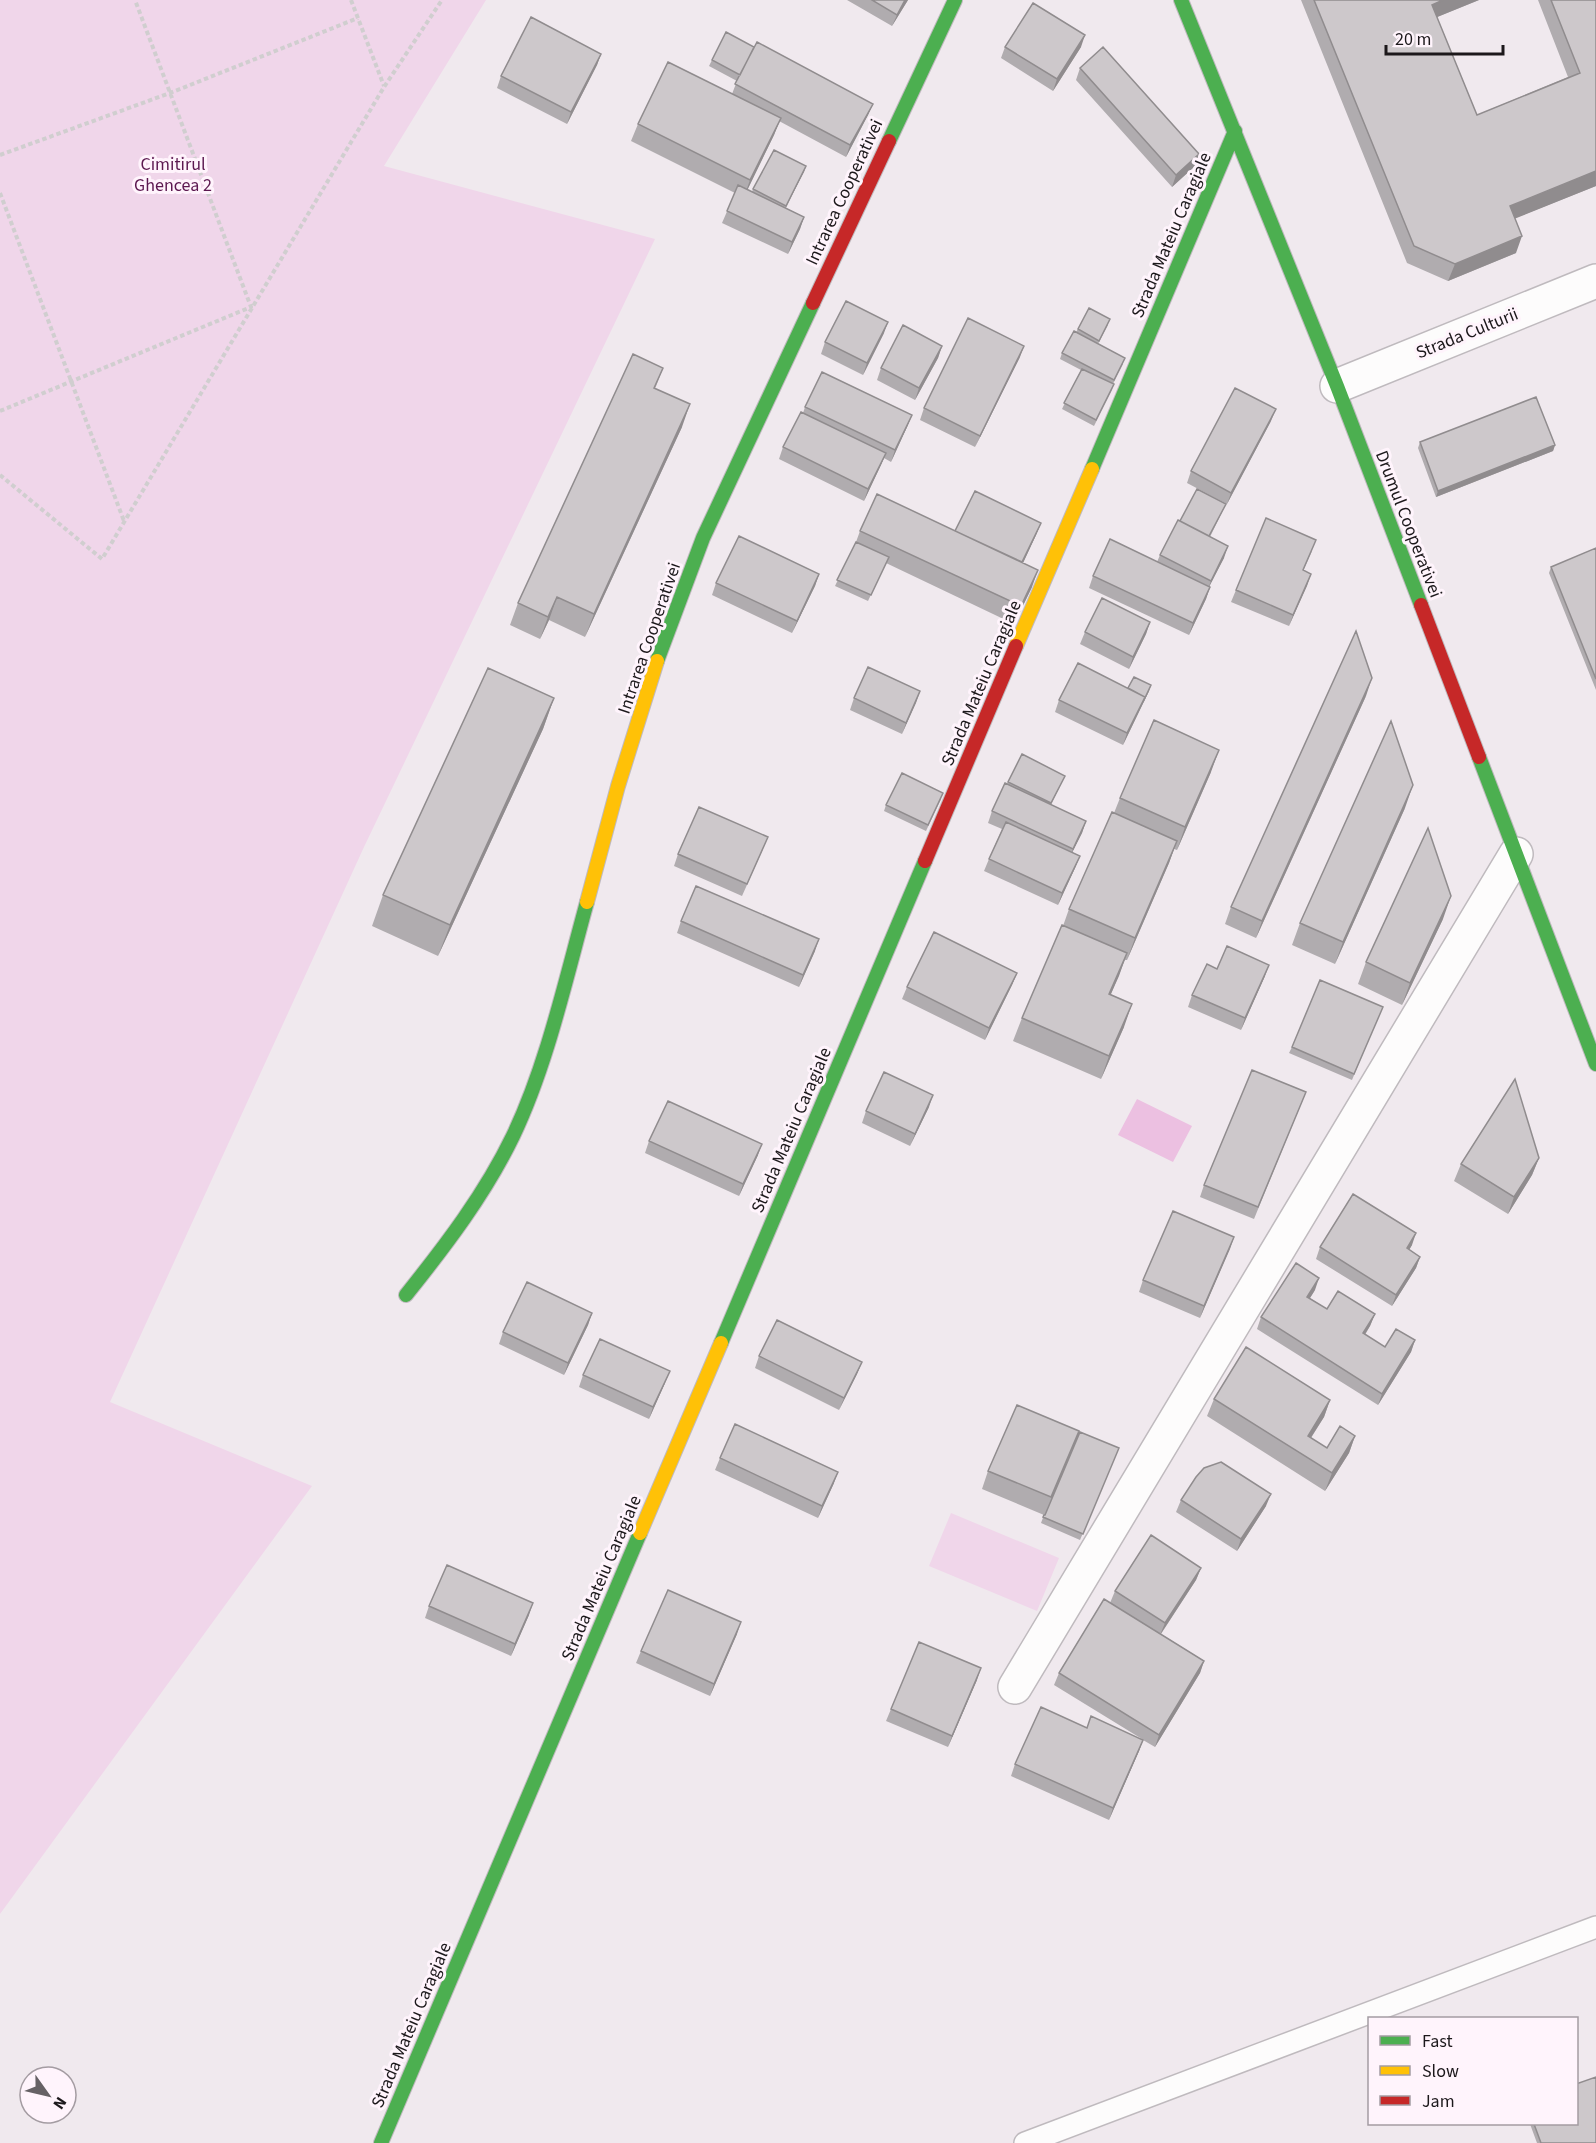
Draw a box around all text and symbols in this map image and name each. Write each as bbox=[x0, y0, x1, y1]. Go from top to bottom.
scale bar bbox=[1386, 18, 1503, 56]
text: 20 m bbox=[1395, 27, 1431, 52]
street label: Intrarea Cooperativei bbox=[800, 115, 889, 269]
street label: Strada Mateiu Caragiale bbox=[1125, 148, 1218, 322]
park label: Cimitirul Ghencea 2 bbox=[134, 152, 212, 198]
street label: Strada Culturii bbox=[1412, 302, 1522, 365]
street label: Drumul Cooperativei bbox=[1369, 447, 1448, 601]
street label: Intrarea Cooperativei bbox=[612, 559, 687, 717]
street label: Strada Mateiu Caragiale bbox=[935, 596, 1028, 770]
street label: Strada Mateiu Caragiale bbox=[745, 1043, 838, 1217]
street label: Strada Mateiu Caragiale bbox=[555, 1491, 648, 1665]
street label: Strada Mateiu Caragiale bbox=[365, 1938, 458, 2112]
legend bbox=[1368, 2017, 1578, 2125]
text: Fast bbox=[1422, 2029, 1453, 2054]
text: Slow bbox=[1422, 2059, 1459, 2084]
north arrow bbox=[18, 2065, 78, 2125]
text: Jam bbox=[1422, 2089, 1455, 2114]
text: N bbox=[48, 2092, 72, 2113]

